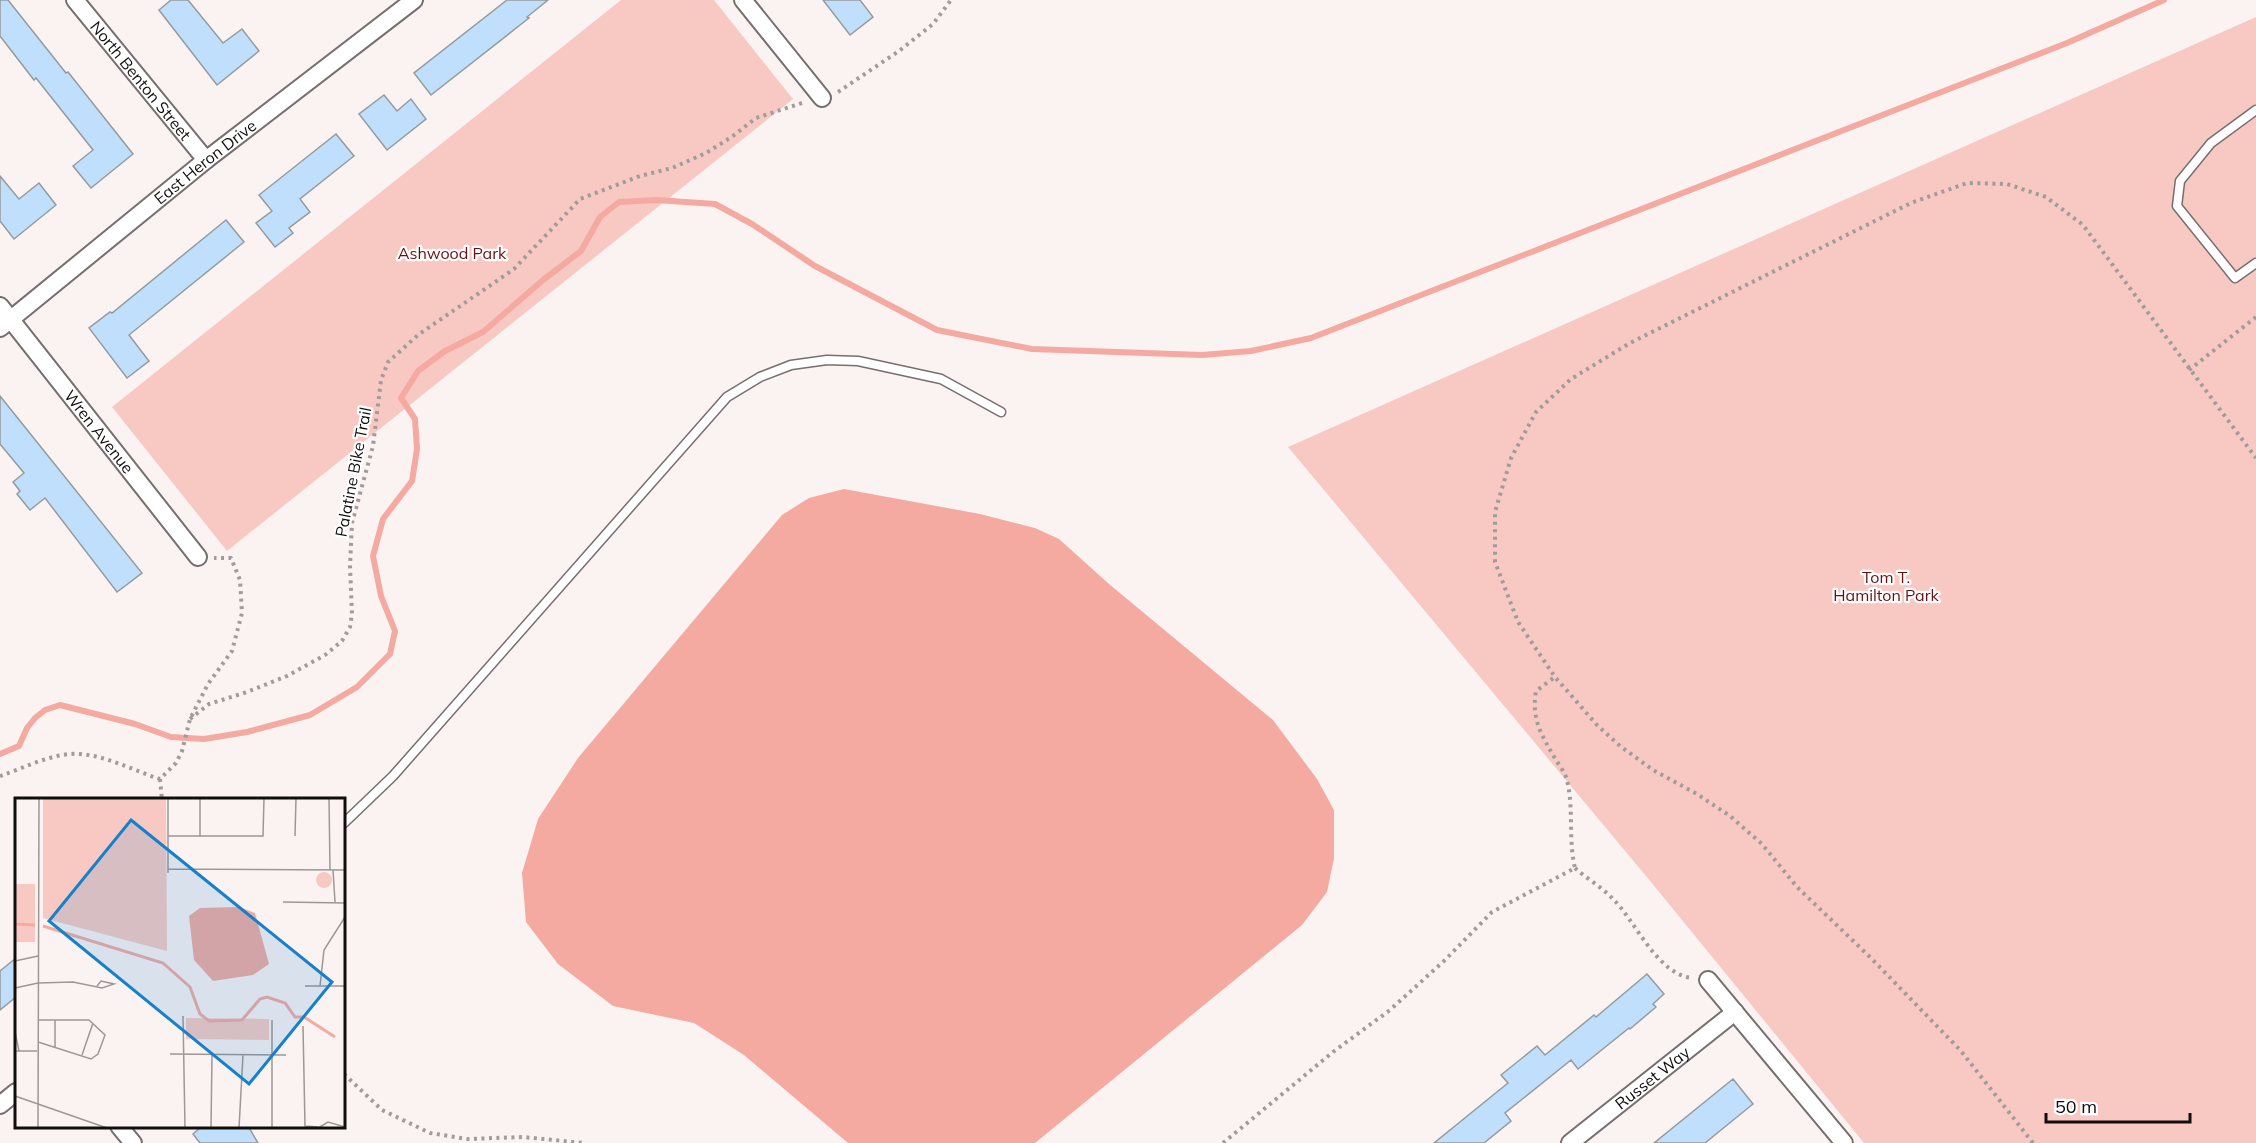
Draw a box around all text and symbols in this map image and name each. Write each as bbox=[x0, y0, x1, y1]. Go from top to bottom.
street label: North Benton Street bbox=[86, 17, 196, 144]
street label: East Heron Drive bbox=[150, 115, 260, 208]
park label: Ashwood Park bbox=[398, 243, 507, 263]
street label: Wren Avenue bbox=[60, 386, 138, 477]
street label: Palatine Bike Trail bbox=[331, 405, 375, 539]
park label: Tom T. Hamilton Park bbox=[1833, 567, 1939, 605]
inset map bbox=[15, 798, 345, 1128]
street label: Russet Way bbox=[1611, 1042, 1694, 1113]
scale bar bbox=[2046, 1086, 2190, 1124]
text: 50 m bbox=[2055, 1095, 2097, 1118]

